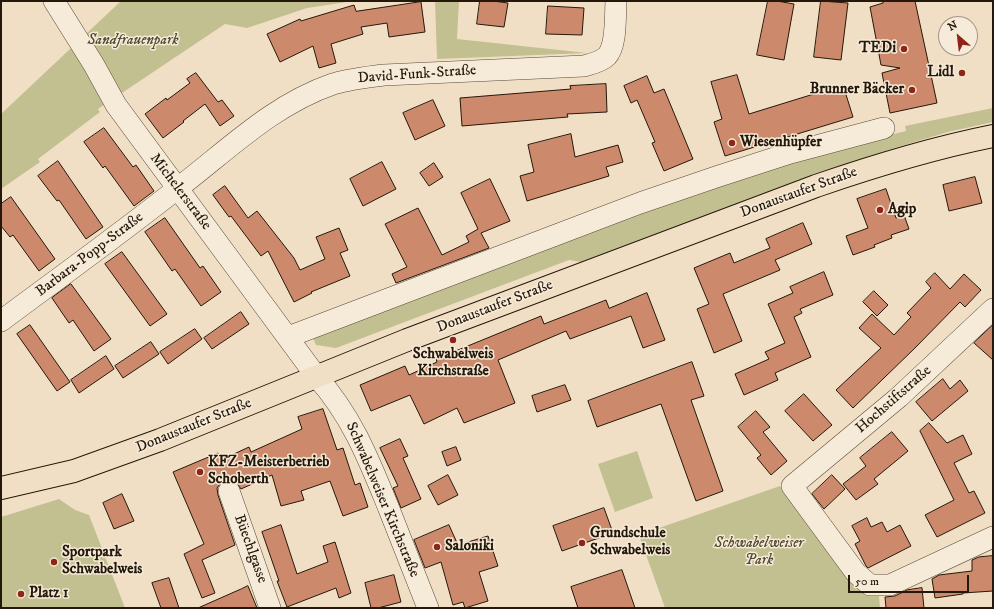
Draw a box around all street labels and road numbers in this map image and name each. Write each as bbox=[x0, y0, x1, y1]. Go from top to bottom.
street label: David-Funk-Straße bbox=[357, 62, 477, 88]
street label: Michelerstraße bbox=[145, 150, 215, 234]
street label: Donaustaufer Straße bbox=[738, 164, 860, 222]
street label: Barbara-Popp-Straße bbox=[33, 209, 147, 301]
street label: Donaustaufer Straße bbox=[434, 277, 556, 337]
street label: Hochstiftstraße bbox=[853, 362, 935, 438]
street label: Donaustaufer Straße bbox=[134, 395, 254, 457]
street label: Schwabelweiser Kirchstraße bbox=[341, 420, 423, 580]
street label: Büechlgasse bbox=[229, 512, 271, 586]

